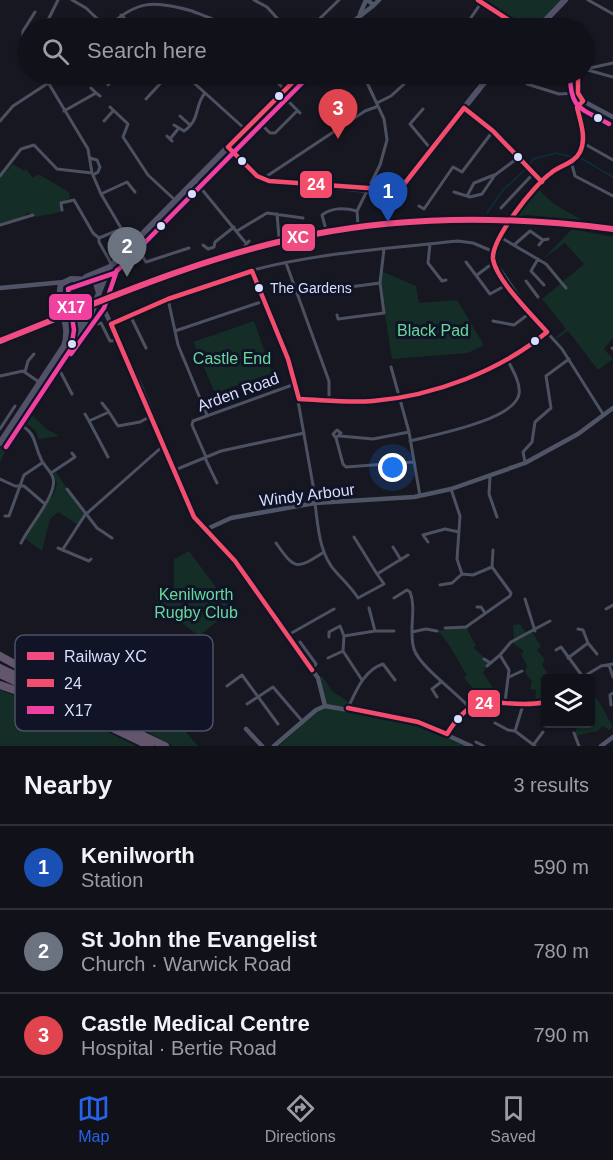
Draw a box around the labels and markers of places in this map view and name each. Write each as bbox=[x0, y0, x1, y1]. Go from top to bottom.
unlabelled marker bbox=[273, 90, 285, 102]
pin: 3 bbox=[318, 90, 358, 139]
unlabelled marker bbox=[592, 112, 604, 124]
unlabelled marker bbox=[512, 151, 524, 163]
unlabelled marker bbox=[236, 155, 248, 167]
pin: 1 bbox=[368, 172, 408, 222]
unlabelled marker bbox=[186, 188, 198, 200]
unlabelled marker bbox=[155, 220, 167, 232]
pin: 2 bbox=[108, 228, 146, 277]
place label: The Gardens bbox=[270, 280, 352, 296]
marker: The Gardens bbox=[253, 282, 265, 294]
unlabelled marker bbox=[529, 335, 541, 347]
unlabelled marker bbox=[66, 338, 78, 350]
unlabelled marker bbox=[452, 713, 464, 725]

